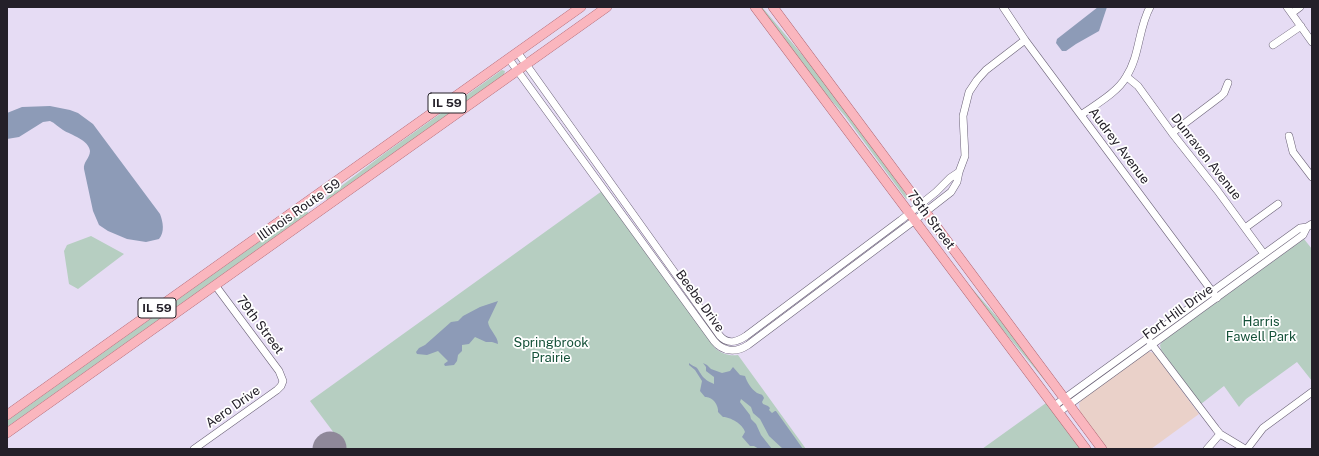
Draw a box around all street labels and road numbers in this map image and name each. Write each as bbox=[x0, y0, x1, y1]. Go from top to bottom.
road number: IL 59 bbox=[428, 93, 466, 113]
street label: Audrey Avenue bbox=[1085, 105, 1153, 187]
street label: Dunraven Avenue bbox=[1168, 111, 1244, 203]
street label: Illinois Route 59 bbox=[255, 176, 343, 244]
street label: 75th Street bbox=[904, 187, 958, 253]
street label: Beebe Drive bbox=[672, 267, 728, 335]
street label: Fort Hill Drive bbox=[1140, 281, 1216, 343]
street label: 79th Street bbox=[233, 293, 287, 357]
road number: IL 59 bbox=[138, 298, 176, 318]
street label: Aero Drive bbox=[203, 383, 263, 431]

